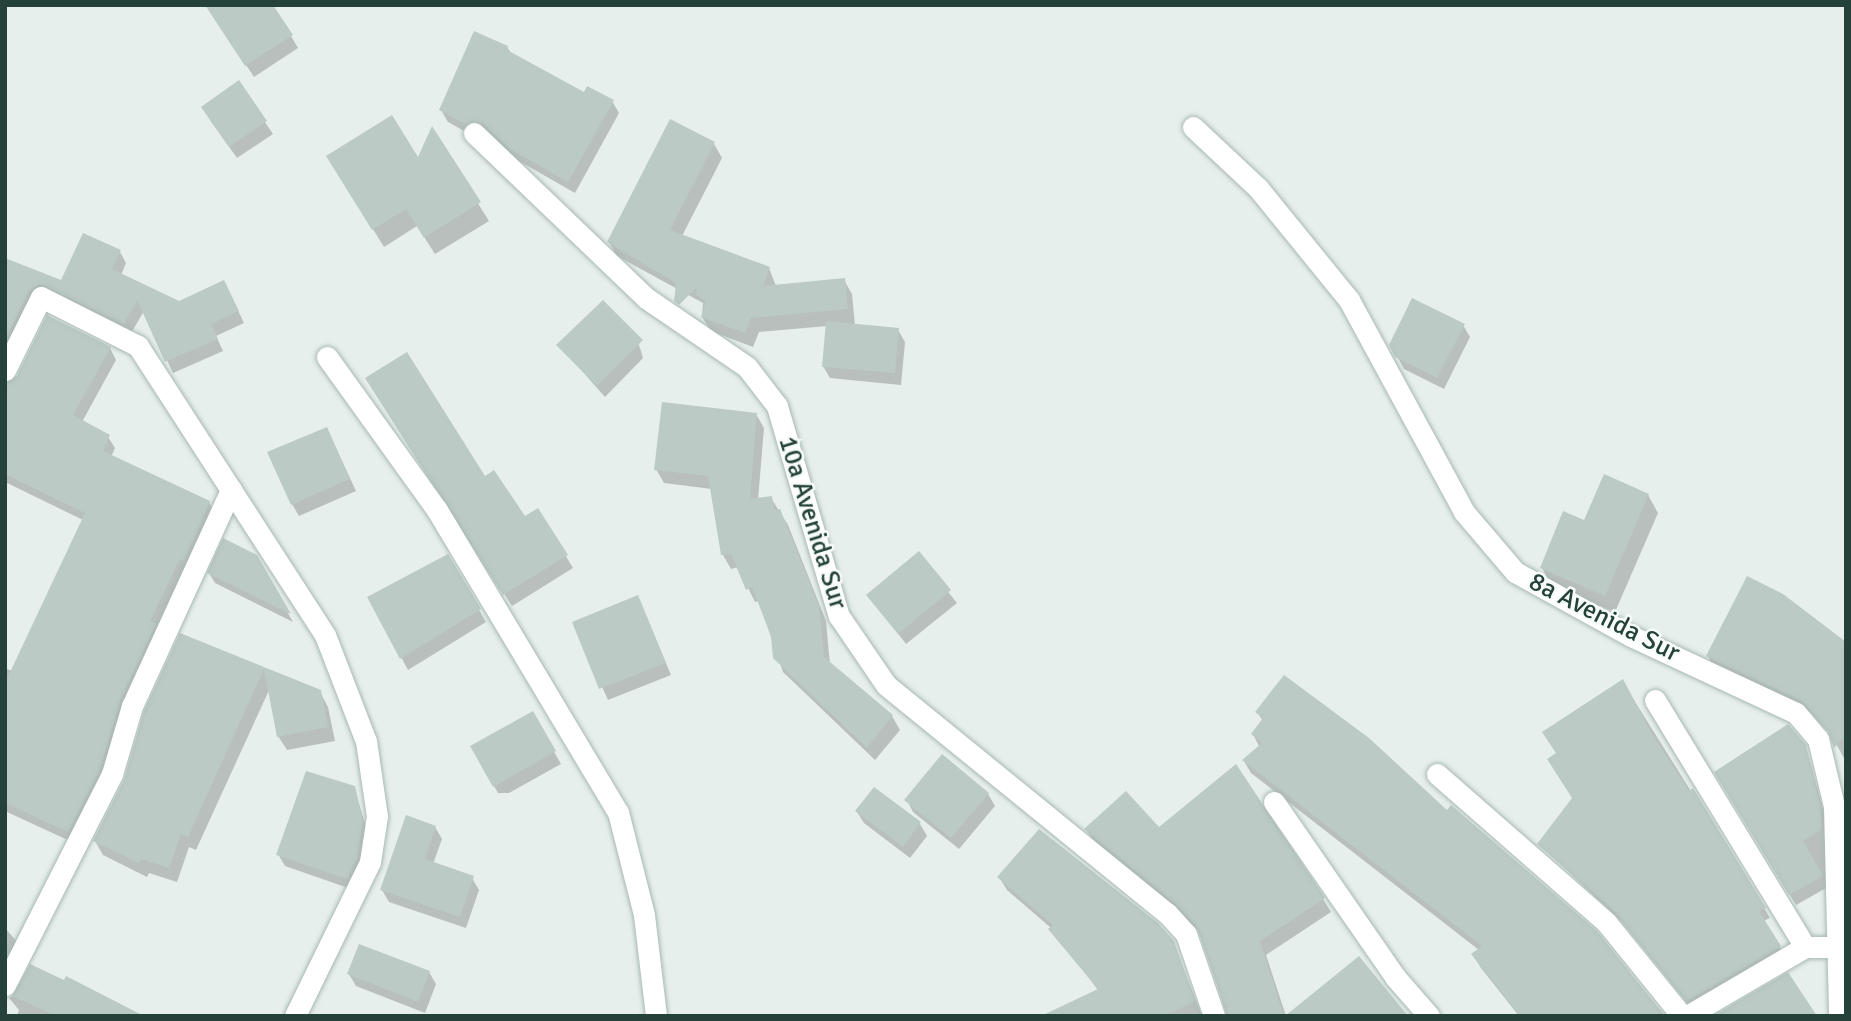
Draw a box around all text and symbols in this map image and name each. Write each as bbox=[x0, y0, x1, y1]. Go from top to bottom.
street label: 10a Avenida Sur bbox=[771, 433, 853, 613]
street label: 8a Avenida Sur bbox=[1523, 567, 1685, 669]

